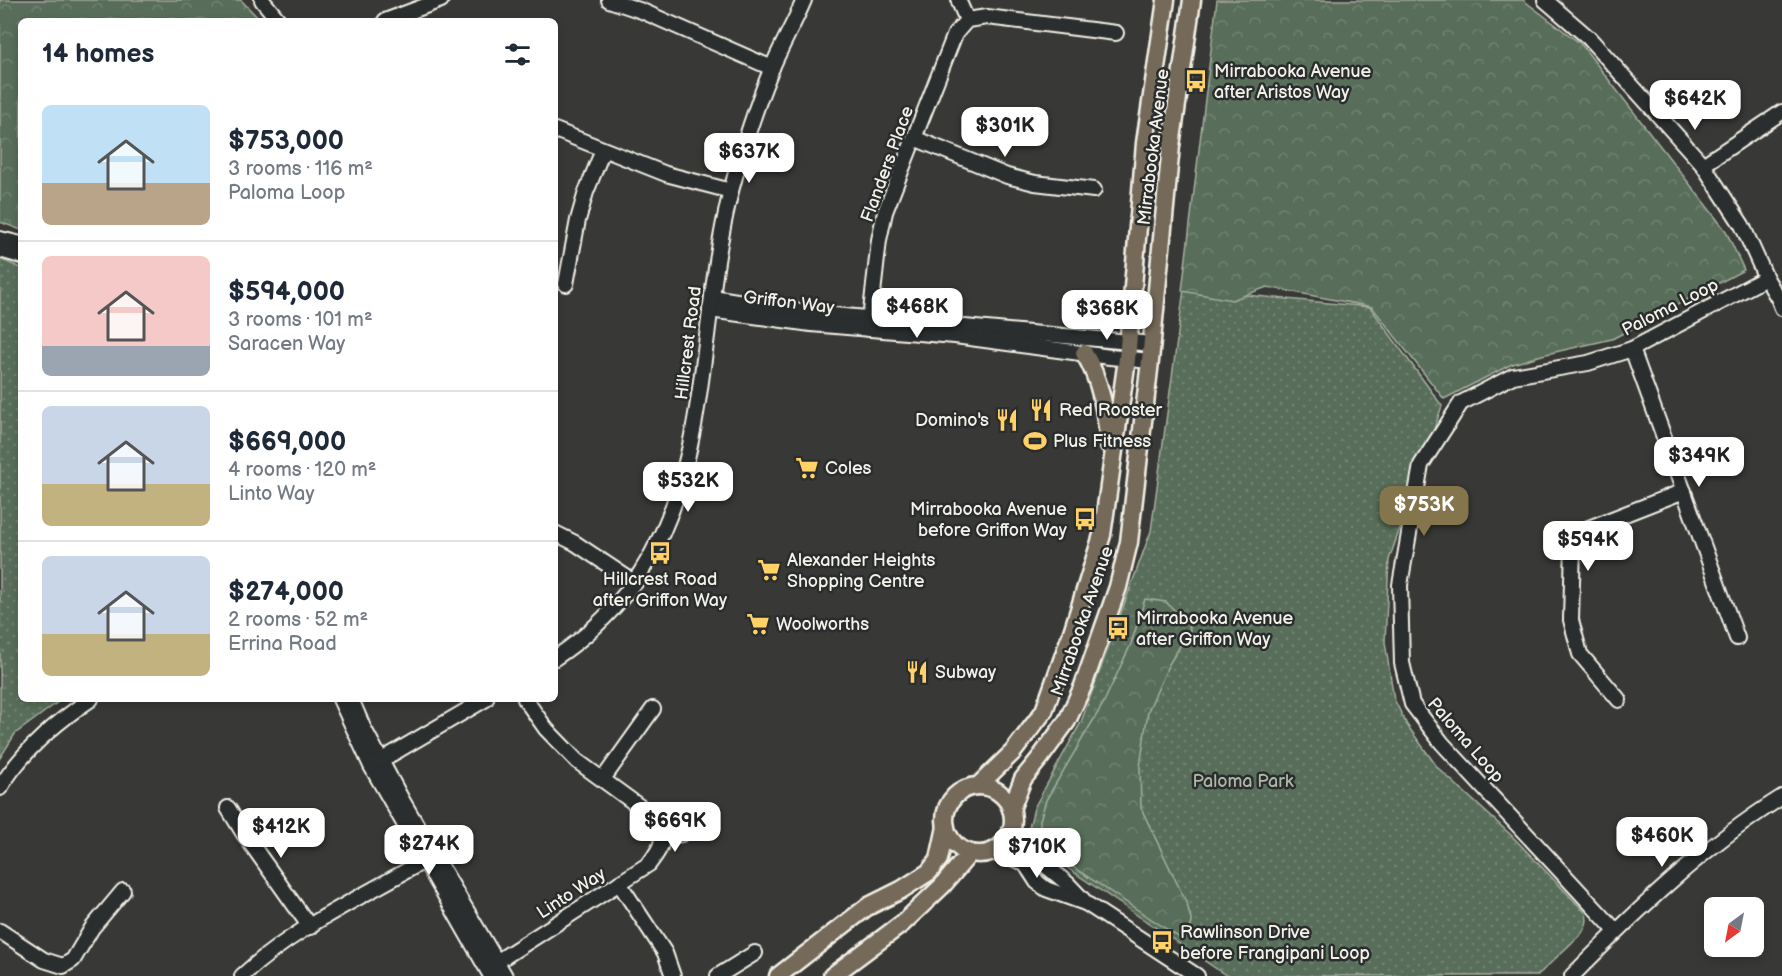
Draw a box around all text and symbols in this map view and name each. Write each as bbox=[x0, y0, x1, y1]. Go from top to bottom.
icon: filters bbox=[501, 38, 534, 71]
text: 14 homes bbox=[42, 39, 154, 70]
place label: Mirrabooka Avenue after Aristos Way bbox=[1214, 61, 1371, 103]
street label: Mirrabooka Avenue bbox=[1134, 67, 1174, 226]
bus stop icon: Mirrabooka Avenue after Aristos Way bbox=[1183, 68, 1209, 94]
pin: $642K bbox=[1653, 80, 1737, 131]
text: $642K bbox=[1664, 87, 1726, 111]
street label: Flanders Place bbox=[857, 103, 918, 225]
pin: $301K bbox=[963, 107, 1047, 158]
text: $301K bbox=[975, 114, 1035, 138]
text: $753,000 bbox=[228, 126, 344, 157]
icon: home bbox=[90, 129, 162, 201]
pin: $637K bbox=[707, 133, 791, 184]
text: $637K bbox=[718, 140, 780, 164]
text: 3 rooms · 116 m² bbox=[228, 157, 373, 181]
text: Paloma Loop bbox=[228, 181, 345, 205]
street label: Paloma Loop bbox=[1618, 274, 1722, 341]
text: $594,000 bbox=[228, 277, 345, 308]
icon: home bbox=[90, 280, 162, 352]
street label: Hillcrest Road bbox=[671, 285, 706, 401]
street label: Griffon Way bbox=[742, 286, 836, 319]
pin: $468K bbox=[875, 288, 959, 339]
pin: $368K bbox=[1065, 290, 1149, 341]
text: $468K bbox=[886, 295, 948, 319]
text: $368K bbox=[1076, 297, 1138, 321]
text: 3 rooms · 101 m² bbox=[228, 308, 373, 332]
text: Saracen Way bbox=[228, 332, 345, 356]
restaurant icon: Red Rooster bbox=[1028, 397, 1054, 423]
place label: Red Rooster bbox=[1059, 400, 1162, 421]
restaurant icon: Domino's bbox=[994, 407, 1020, 433]
place label: Domino's bbox=[915, 410, 989, 431]
text: $669,000 bbox=[228, 427, 346, 458]
sports icon: Plus Fitness bbox=[1022, 428, 1048, 454]
icon: home bbox=[90, 430, 162, 502]
place label: Plus Fitness bbox=[1053, 431, 1151, 452]
pin: $349K bbox=[1657, 437, 1741, 488]
text: $349K bbox=[1668, 444, 1730, 468]
supermarket icon: Coles bbox=[794, 455, 820, 481]
text: 4 rooms · 120 m² bbox=[228, 458, 377, 482]
place label: Coles bbox=[825, 458, 872, 479]
pin: $532K bbox=[646, 462, 730, 513]
text: $532K bbox=[657, 469, 719, 493]
text: Linto Way bbox=[228, 482, 314, 506]
pin: $753K bbox=[1382, 486, 1466, 537]
text: $753K bbox=[1393, 493, 1455, 517]
place label: Mirrabooka Avenue before Griffon Way bbox=[910, 499, 1068, 541]
bus stop icon: Mirrabooka Avenue before Griffon Way bbox=[1072, 506, 1098, 532]
pin: $594K bbox=[1546, 521, 1630, 572]
text: $594K bbox=[1557, 528, 1619, 552]
bus stop icon: Hillcrest Road after Griffon Way bbox=[647, 540, 673, 566]
street label: Mirrabooka Avenue bbox=[1047, 543, 1118, 699]
place label: Alexander Heights Shopping Centre bbox=[787, 550, 936, 592]
supermarket icon: Alexander Heights Shopping Centre bbox=[756, 557, 782, 583]
place label: Hillcrest Road after Griffon Way bbox=[593, 569, 728, 611]
text: $274,000 bbox=[228, 577, 344, 608]
icon: home bbox=[90, 580, 162, 652]
text: 2 rooms · 52 m² bbox=[228, 608, 368, 632]
place label: Mirrabooka Avenue after Griffon Way bbox=[1136, 608, 1293, 650]
supermarket icon: Woolworths bbox=[745, 611, 771, 637]
place label: Woolworths bbox=[776, 614, 869, 635]
bus stop icon: Mirrabooka Avenue after Griffon Way bbox=[1105, 615, 1131, 641]
text: Errina Road bbox=[228, 632, 337, 656]
restaurant icon: Subway bbox=[904, 659, 930, 685]
place label: Subway bbox=[935, 662, 997, 683]
street label: Paloma Loop bbox=[1423, 694, 1508, 787]
park label: Paloma Park bbox=[1193, 771, 1294, 792]
pin: $669K bbox=[633, 802, 717, 853]
pin: $412K bbox=[239, 808, 323, 859]
text: $669K bbox=[644, 809, 706, 833]
text: $412K bbox=[252, 815, 310, 839]
pin: $460K bbox=[1620, 817, 1704, 868]
text: $460K bbox=[1630, 824, 1694, 848]
pin: $274K bbox=[387, 825, 471, 876]
pin: $710K bbox=[995, 828, 1079, 879]
text: $274K bbox=[398, 832, 460, 856]
text: $710K bbox=[1008, 835, 1066, 859]
street label: Linto Way bbox=[533, 863, 610, 923]
north arrow bbox=[1704, 897, 1764, 957]
map controls bbox=[1704, 897, 1764, 957]
place label: Rawlinson Drive before Frangipani Loop bbox=[1180, 922, 1370, 964]
bus stop icon: Rawlinson Drive before Frangipani Loop bbox=[1149, 929, 1175, 955]

